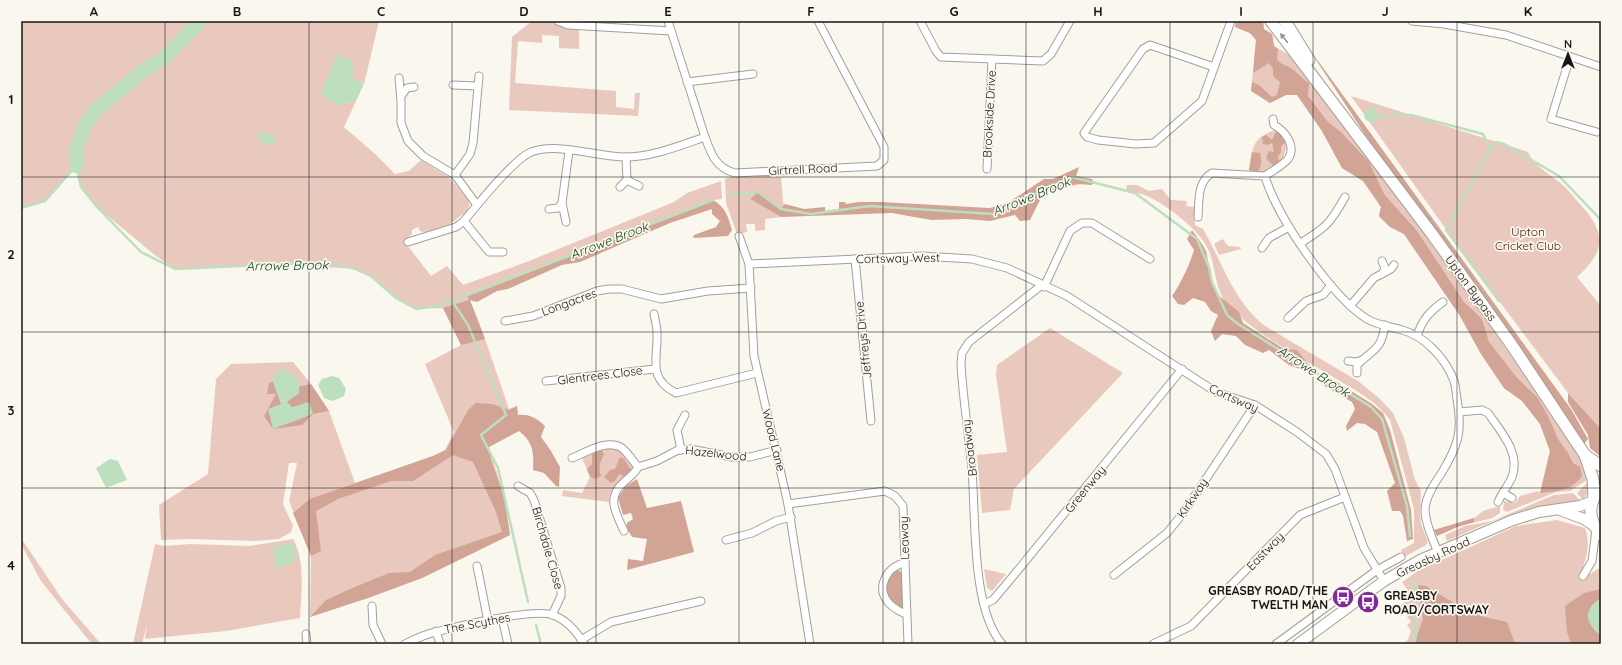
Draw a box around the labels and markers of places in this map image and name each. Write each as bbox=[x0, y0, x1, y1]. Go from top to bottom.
place label: GREASBY ROAD/THE TWELTH MAN bbox=[1208, 583, 1328, 612]
bus stop icon: GREASBY ROAD/THE TWELTH MAN bbox=[1330, 584, 1356, 610]
place label: GREASBY ROAD/CORTSWAY bbox=[1384, 588, 1489, 617]
bus stop icon: GREASBY ROAD/CORTSWAY bbox=[1355, 589, 1381, 615]

